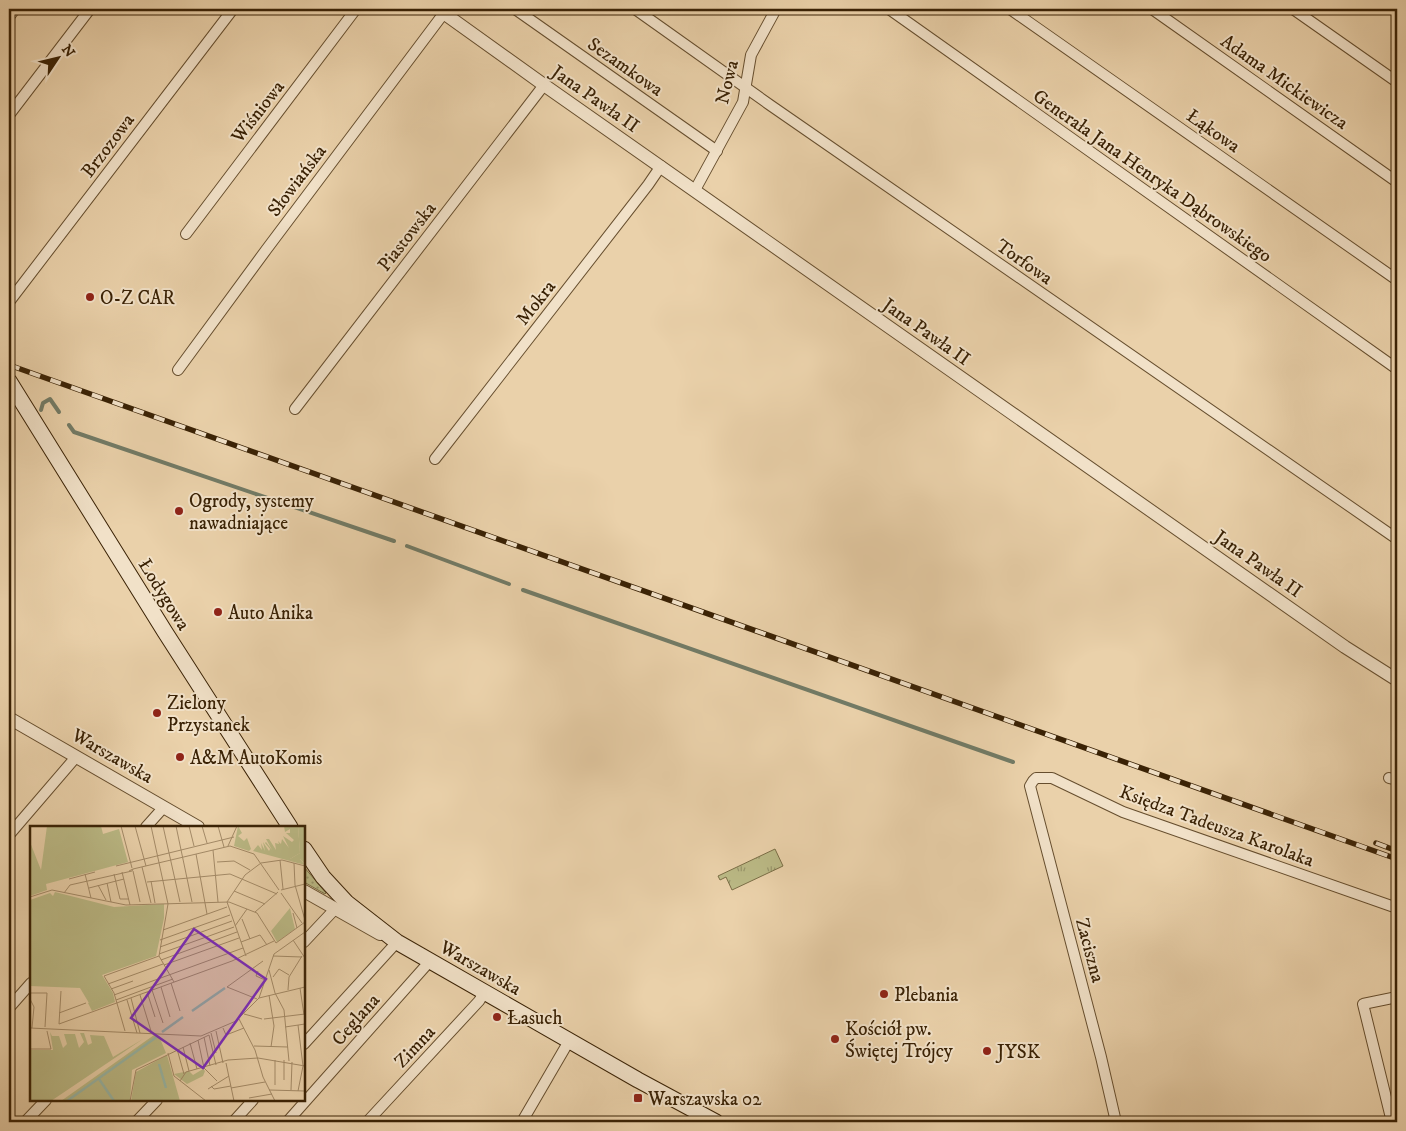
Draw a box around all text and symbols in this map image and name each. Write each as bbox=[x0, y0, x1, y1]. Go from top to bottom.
street label: Adama Mickiewicza bbox=[1216, 30, 1352, 135]
north arrow bbox=[32, 32, 82, 82]
street label: Sezamkowa bbox=[583, 33, 667, 102]
text: N bbox=[57, 41, 79, 61]
street label: Nowa bbox=[711, 58, 744, 107]
street label: Jana Pawła II bbox=[545, 60, 644, 138]
street label: Wiśniowa bbox=[226, 76, 290, 149]
street label: Generała Jana Henryka Dąbrowskiego bbox=[1028, 85, 1276, 268]
street label: Łąkowa bbox=[1182, 104, 1244, 158]
street label: Brzozowa bbox=[77, 109, 140, 182]
street label: Słowiańska bbox=[263, 141, 332, 221]
street label: Piastowska bbox=[373, 198, 441, 276]
street label: Torfowa bbox=[991, 234, 1057, 290]
street label: Mokra bbox=[511, 276, 561, 330]
place label: O-Z CAR bbox=[100, 287, 175, 310]
marker: O-Z CAR bbox=[84, 291, 96, 303]
street label: Jana Pawła II bbox=[876, 293, 975, 371]
place label: Ogrody, systemy nawadniające bbox=[189, 490, 315, 535]
marker: Ogrody, systemy nawadniające bbox=[173, 505, 185, 517]
street label: Jana Pawła II bbox=[1208, 525, 1307, 603]
street label: Łodygowa bbox=[133, 555, 195, 635]
place label: Auto Anika bbox=[228, 602, 313, 625]
marker: Auto Anika bbox=[212, 606, 224, 618]
place label: Zielony Przystanek bbox=[167, 692, 251, 737]
marker: Zielony Przystanek bbox=[151, 707, 163, 719]
street label: Warszawska bbox=[67, 723, 157, 789]
place label: A&M AutoKomis bbox=[190, 747, 322, 770]
marker: A&M AutoKomis bbox=[174, 751, 186, 763]
street label: Księdza Tadeusza Karolaka bbox=[1116, 781, 1317, 872]
inset map bbox=[30, 826, 305, 1101]
street label: Zaciszna bbox=[1070, 916, 1109, 985]
street label: Warszawska bbox=[435, 935, 525, 1001]
place label: Plebania bbox=[894, 984, 958, 1007]
marker: Plebania bbox=[878, 988, 890, 1000]
street label: Ceglana bbox=[327, 989, 385, 1051]
place label: Łasuch bbox=[507, 1007, 562, 1030]
marker: Łasuch bbox=[491, 1011, 503, 1023]
place label: Kościół pw. Świętej Trójcy bbox=[845, 1018, 954, 1063]
street label: Zimna bbox=[390, 1021, 440, 1073]
marker: Kościół pw. Świętej Trójcy bbox=[829, 1033, 841, 1045]
place label: JYSK bbox=[995, 1041, 1041, 1064]
marker: JYSK bbox=[981, 1045, 993, 1057]
place label: Warszawska 02 bbox=[647, 1088, 762, 1111]
marker: Warszawska 02 bbox=[632, 1092, 644, 1104]

